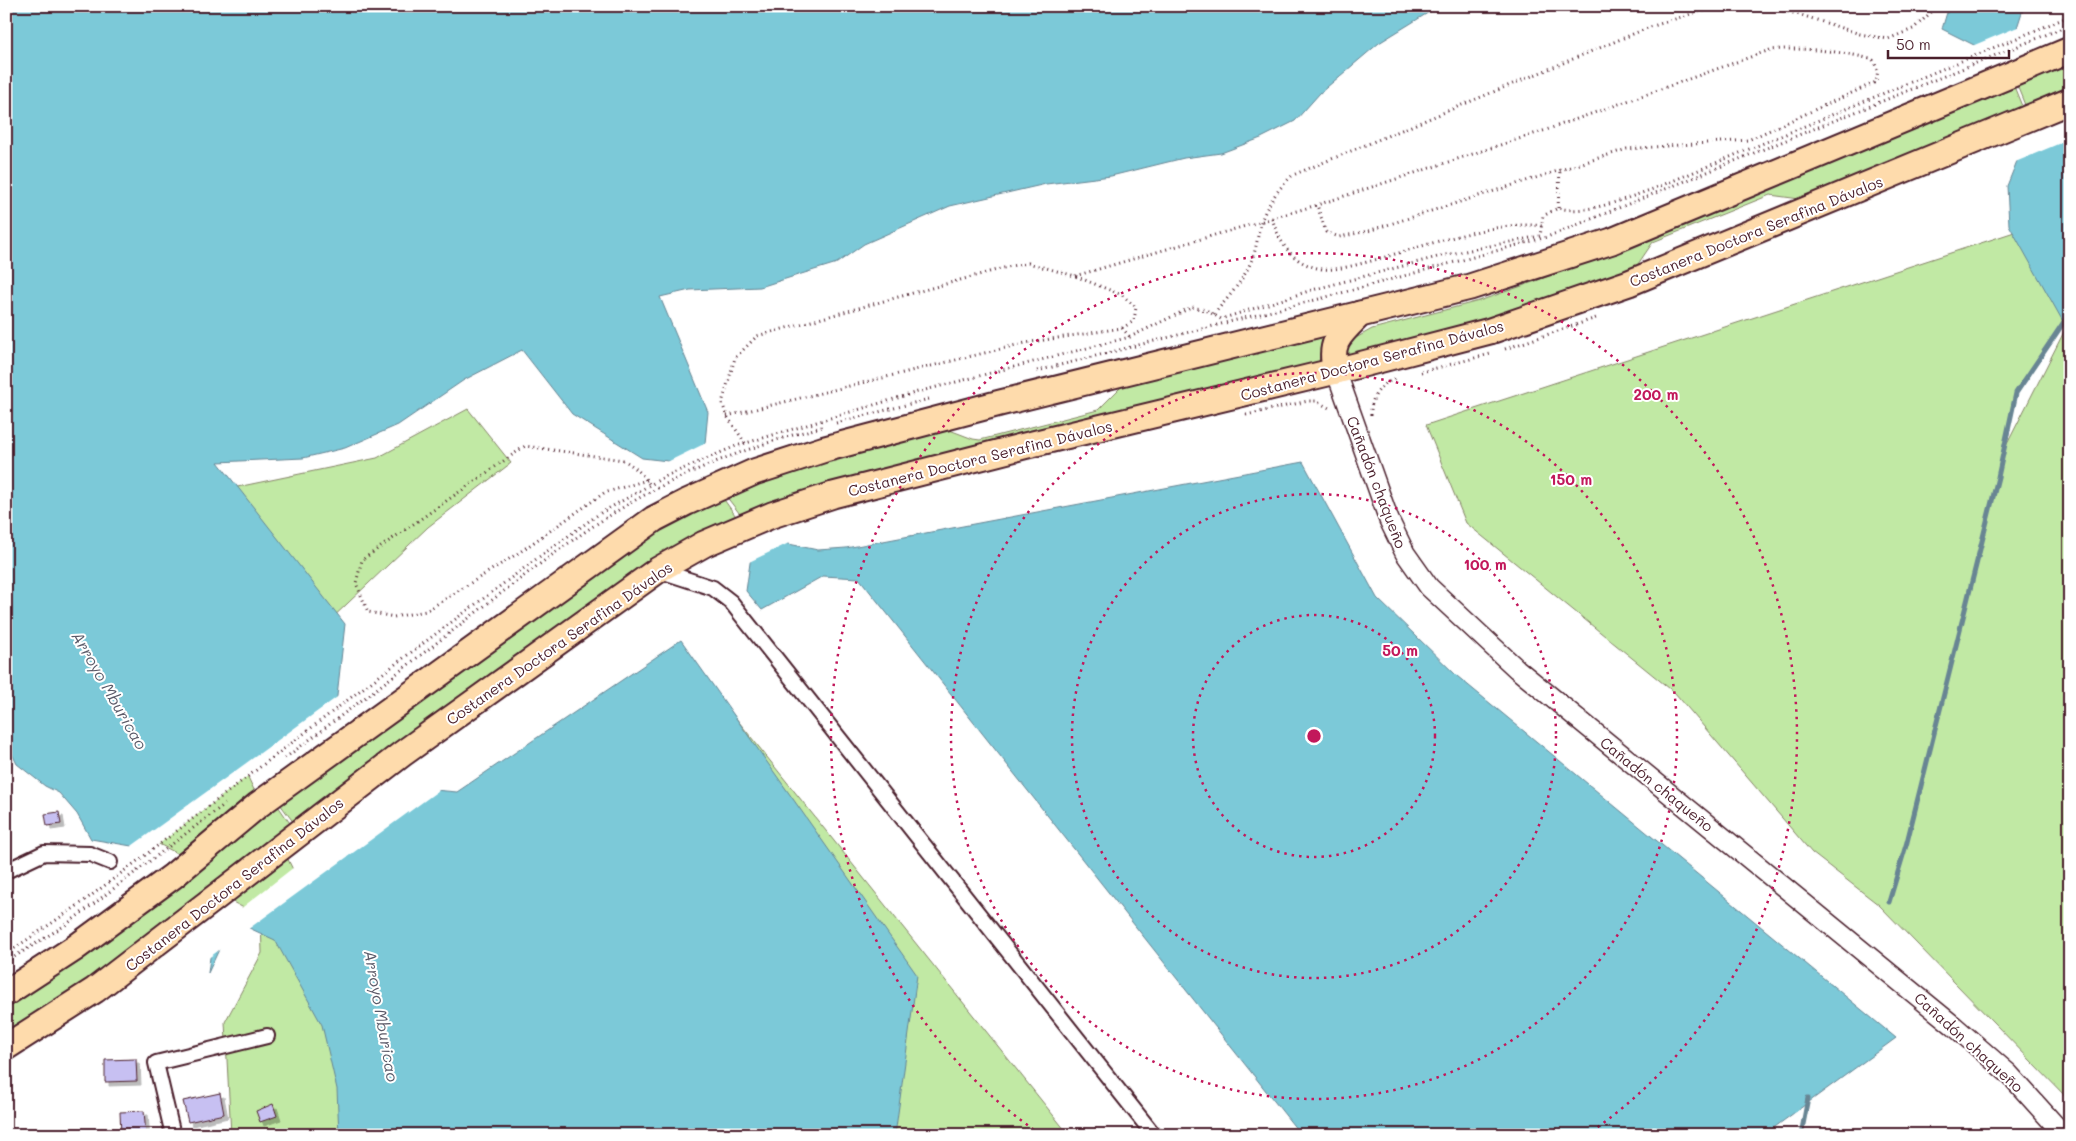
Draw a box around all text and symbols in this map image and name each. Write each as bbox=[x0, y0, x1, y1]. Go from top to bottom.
scale bar bbox=[1888, 28, 2010, 60]
text: 50 m bbox=[1896, 34, 1931, 54]
street label: Costanera Doctora Serafina Dávalos bbox=[1626, 171, 1886, 291]
street label: Costanera Doctora Serafina Dávalos bbox=[1238, 315, 1506, 405]
text: 200 m bbox=[1634, 384, 1679, 404]
street label: Cañadón chaqueño bbox=[1343, 413, 1411, 551]
street label: Costanera Doctora Serafina Dávalos bbox=[846, 415, 1114, 501]
text: 150 m bbox=[1550, 469, 1592, 489]
text: 100 m bbox=[1463, 554, 1507, 574]
street label: Costanera Doctora Serafina Dávalos bbox=[442, 557, 676, 729]
water label: Arroyo Mburicao bbox=[68, 627, 153, 753]
text: 50 m bbox=[1382, 640, 1418, 660]
centre of rings bbox=[1305, 727, 1323, 745]
street label: Cañadón chaqueño bbox=[1596, 732, 1718, 836]
street label: Costanera Doctora Serafina Dávalos bbox=[121, 792, 347, 976]
water label: Arroyo Mburicao bbox=[360, 949, 404, 1084]
street label: Cañadón chaqueño bbox=[1910, 988, 2028, 1096]

